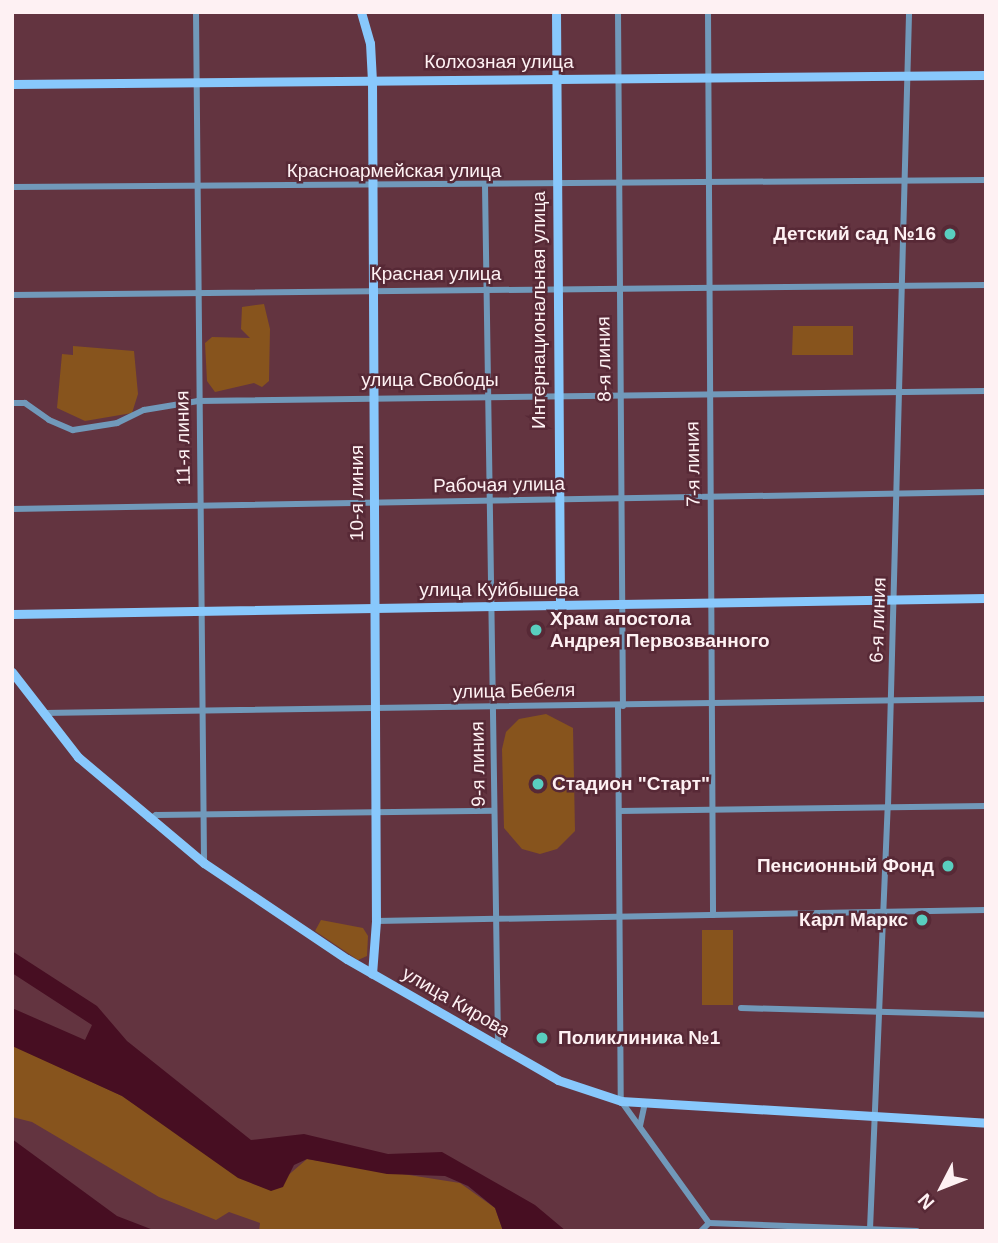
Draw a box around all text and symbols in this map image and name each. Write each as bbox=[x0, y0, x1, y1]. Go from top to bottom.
street label: Колхозная улица bbox=[424, 51, 574, 73]
street label: Красноармейская улица bbox=[287, 160, 501, 182]
street label: Интернациональная улица bbox=[528, 191, 550, 429]
place label: Детский сад №16 bbox=[773, 223, 936, 245]
marker: Детский сад №16 bbox=[942, 226, 958, 242]
street label: Красная улица bbox=[371, 263, 501, 285]
street label: 8-я линия bbox=[592, 316, 616, 402]
street label: улица Свободы bbox=[361, 369, 499, 391]
street label: 11-я линия bbox=[171, 390, 195, 486]
street label: 7-я линия bbox=[681, 421, 705, 507]
street label: 10-я линия bbox=[346, 445, 368, 541]
street label: Рабочая улица bbox=[433, 472, 565, 498]
street label: 6-я линия bbox=[865, 577, 891, 663]
street label: улица Куйбышева bbox=[419, 579, 579, 601]
place label: Храм апостола Андрея Первозванного bbox=[550, 608, 770, 652]
marker: Храм апостола Андрея Первозванного bbox=[528, 622, 544, 638]
street label: улица Бебеля bbox=[453, 679, 575, 703]
street label: 9-я линия bbox=[466, 721, 490, 807]
place label: Стадион "Старт" bbox=[552, 773, 710, 795]
marker: Стадион "Старт" bbox=[530, 776, 546, 792]
place label: Пенсионный Фонд bbox=[757, 855, 934, 877]
marker: Пенсионный Фонд bbox=[940, 858, 956, 874]
place label: Карл Маркс bbox=[799, 909, 908, 931]
marker: Карл Маркс bbox=[914, 912, 930, 928]
street label: улица Кирова bbox=[398, 962, 514, 1042]
place label: Поликлиника №1 bbox=[558, 1027, 720, 1049]
marker: Поликлиника №1 bbox=[532, 1028, 552, 1048]
north arrow bbox=[907, 1152, 977, 1222]
text: N bbox=[914, 1189, 938, 1214]

